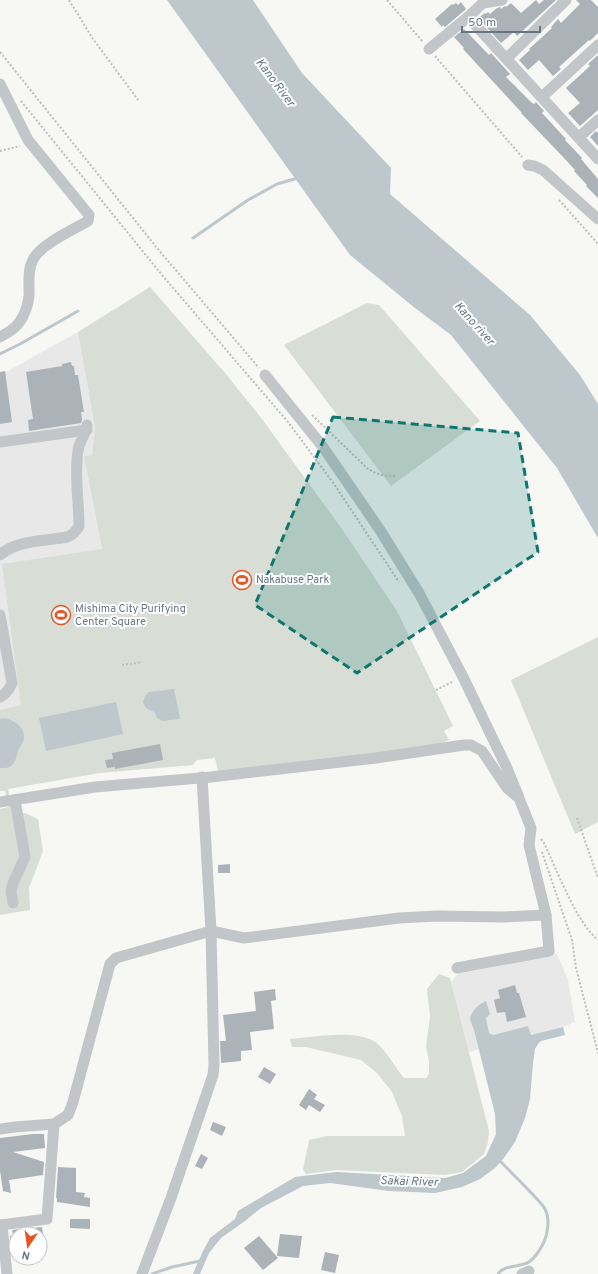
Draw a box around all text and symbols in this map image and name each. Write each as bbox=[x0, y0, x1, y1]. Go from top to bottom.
scale bar bbox=[462, 8, 540, 34]
text: 50 m bbox=[468, 15, 496, 31]
water label: Kano River bbox=[252, 56, 299, 112]
water label: Kano river bbox=[450, 299, 499, 350]
sports icon: Nakabuse Park bbox=[231, 569, 253, 591]
place label: Nakabuse Park bbox=[256, 573, 329, 587]
place label: Mishima City Purifying Center Square bbox=[75, 602, 186, 629]
sports icon: Mishima City Purifying Center Square bbox=[50, 604, 72, 626]
water label: Sakai River bbox=[380, 1173, 440, 1191]
north arrow bbox=[8, 1226, 48, 1266]
text: N bbox=[21, 1247, 31, 1262]

